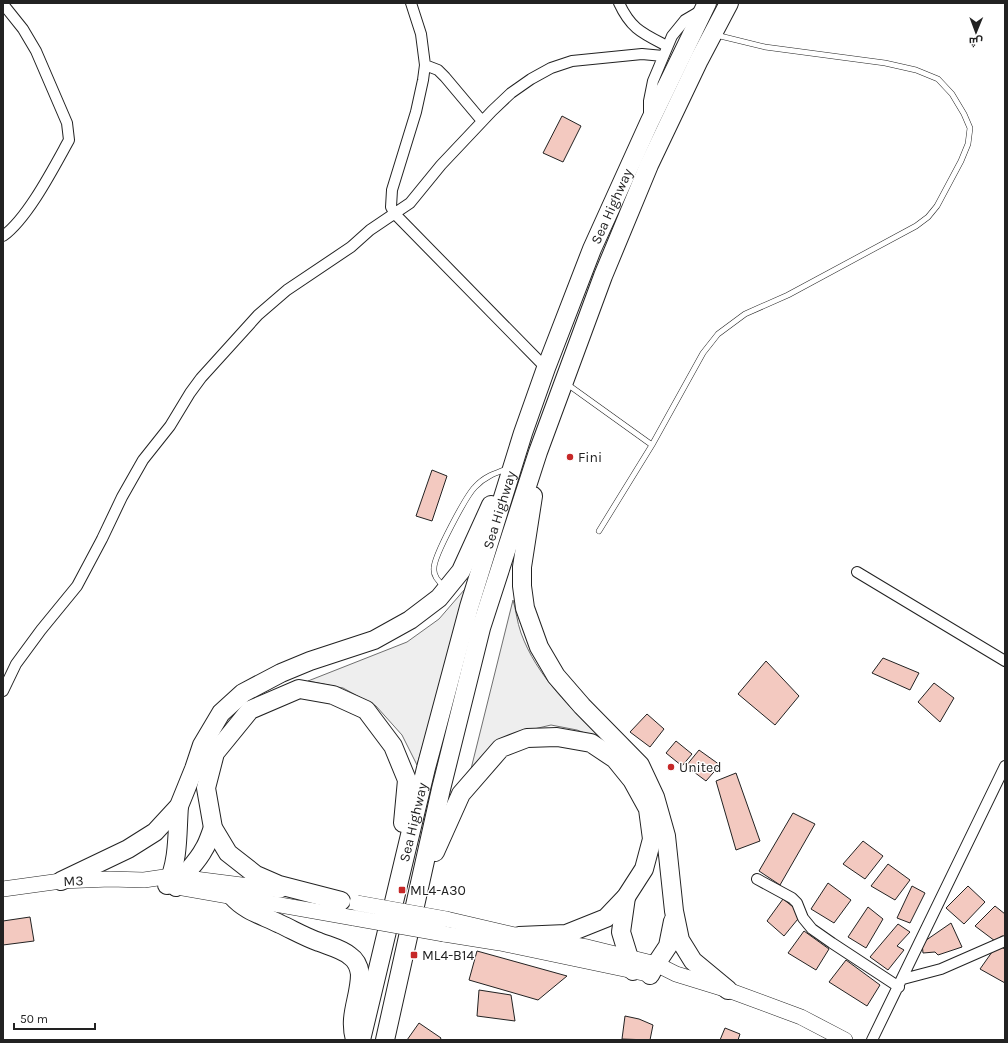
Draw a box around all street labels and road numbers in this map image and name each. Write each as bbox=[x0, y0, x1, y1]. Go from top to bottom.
street label: Sea Highway bbox=[587, 165, 636, 247]
street label: Sea Highway bbox=[479, 468, 519, 551]
street label: Sea Highway bbox=[395, 780, 431, 864]
street label: M3 bbox=[63, 872, 84, 889]

